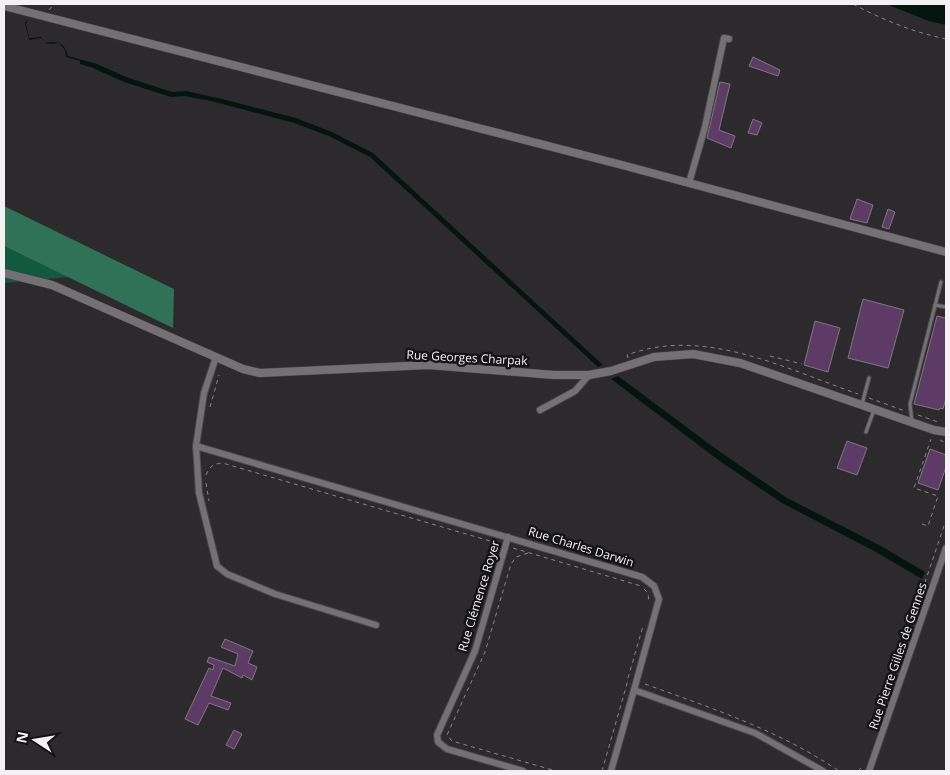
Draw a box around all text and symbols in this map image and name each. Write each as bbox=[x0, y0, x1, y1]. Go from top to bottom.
street label: Rue Georges Charpak bbox=[406, 346, 529, 369]
street label: Rue Charles Darwin bbox=[526, 522, 636, 571]
street label: Rue Clémence Royer bbox=[454, 538, 503, 653]
street label: Rue Pierre Gilles de Gennes bbox=[864, 580, 931, 732]
north arrow bbox=[10, 715, 60, 765]
text: N bbox=[11, 730, 32, 745]

